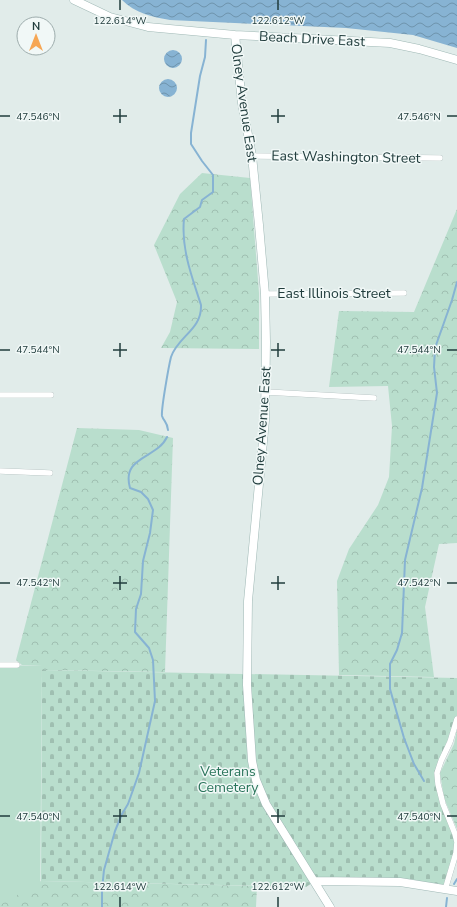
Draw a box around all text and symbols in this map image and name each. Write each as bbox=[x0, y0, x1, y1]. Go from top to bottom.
text: 122.614°W bbox=[93, 14, 147, 28]
text: 122.612°W bbox=[251, 14, 305, 28]
north arrow bbox=[16, 16, 56, 56]
text: N bbox=[32, 19, 40, 34]
street label: Beach Drive East bbox=[258, 27, 366, 51]
street label: Olney Avenue East bbox=[226, 43, 262, 163]
text: 47.546°N bbox=[16, 110, 60, 124]
text: 47.546°N bbox=[397, 110, 441, 124]
street label: East Washington Street bbox=[271, 146, 421, 168]
street label: East Illinois Street bbox=[277, 284, 391, 303]
text: 47.544°N bbox=[16, 343, 60, 357]
text: 47.544°N bbox=[397, 343, 441, 357]
street label: Olney Avenue East bbox=[248, 366, 276, 486]
text: 47.542°N bbox=[16, 576, 60, 590]
text: 47.542°N bbox=[397, 576, 441, 590]
park label: Veterans Cemetery bbox=[198, 762, 259, 797]
text: 47.540°N bbox=[16, 810, 60, 824]
text: 47.540°N bbox=[397, 810, 441, 824]
text: 122.614°W bbox=[93, 880, 147, 894]
text: 122.612°W bbox=[251, 880, 305, 894]

